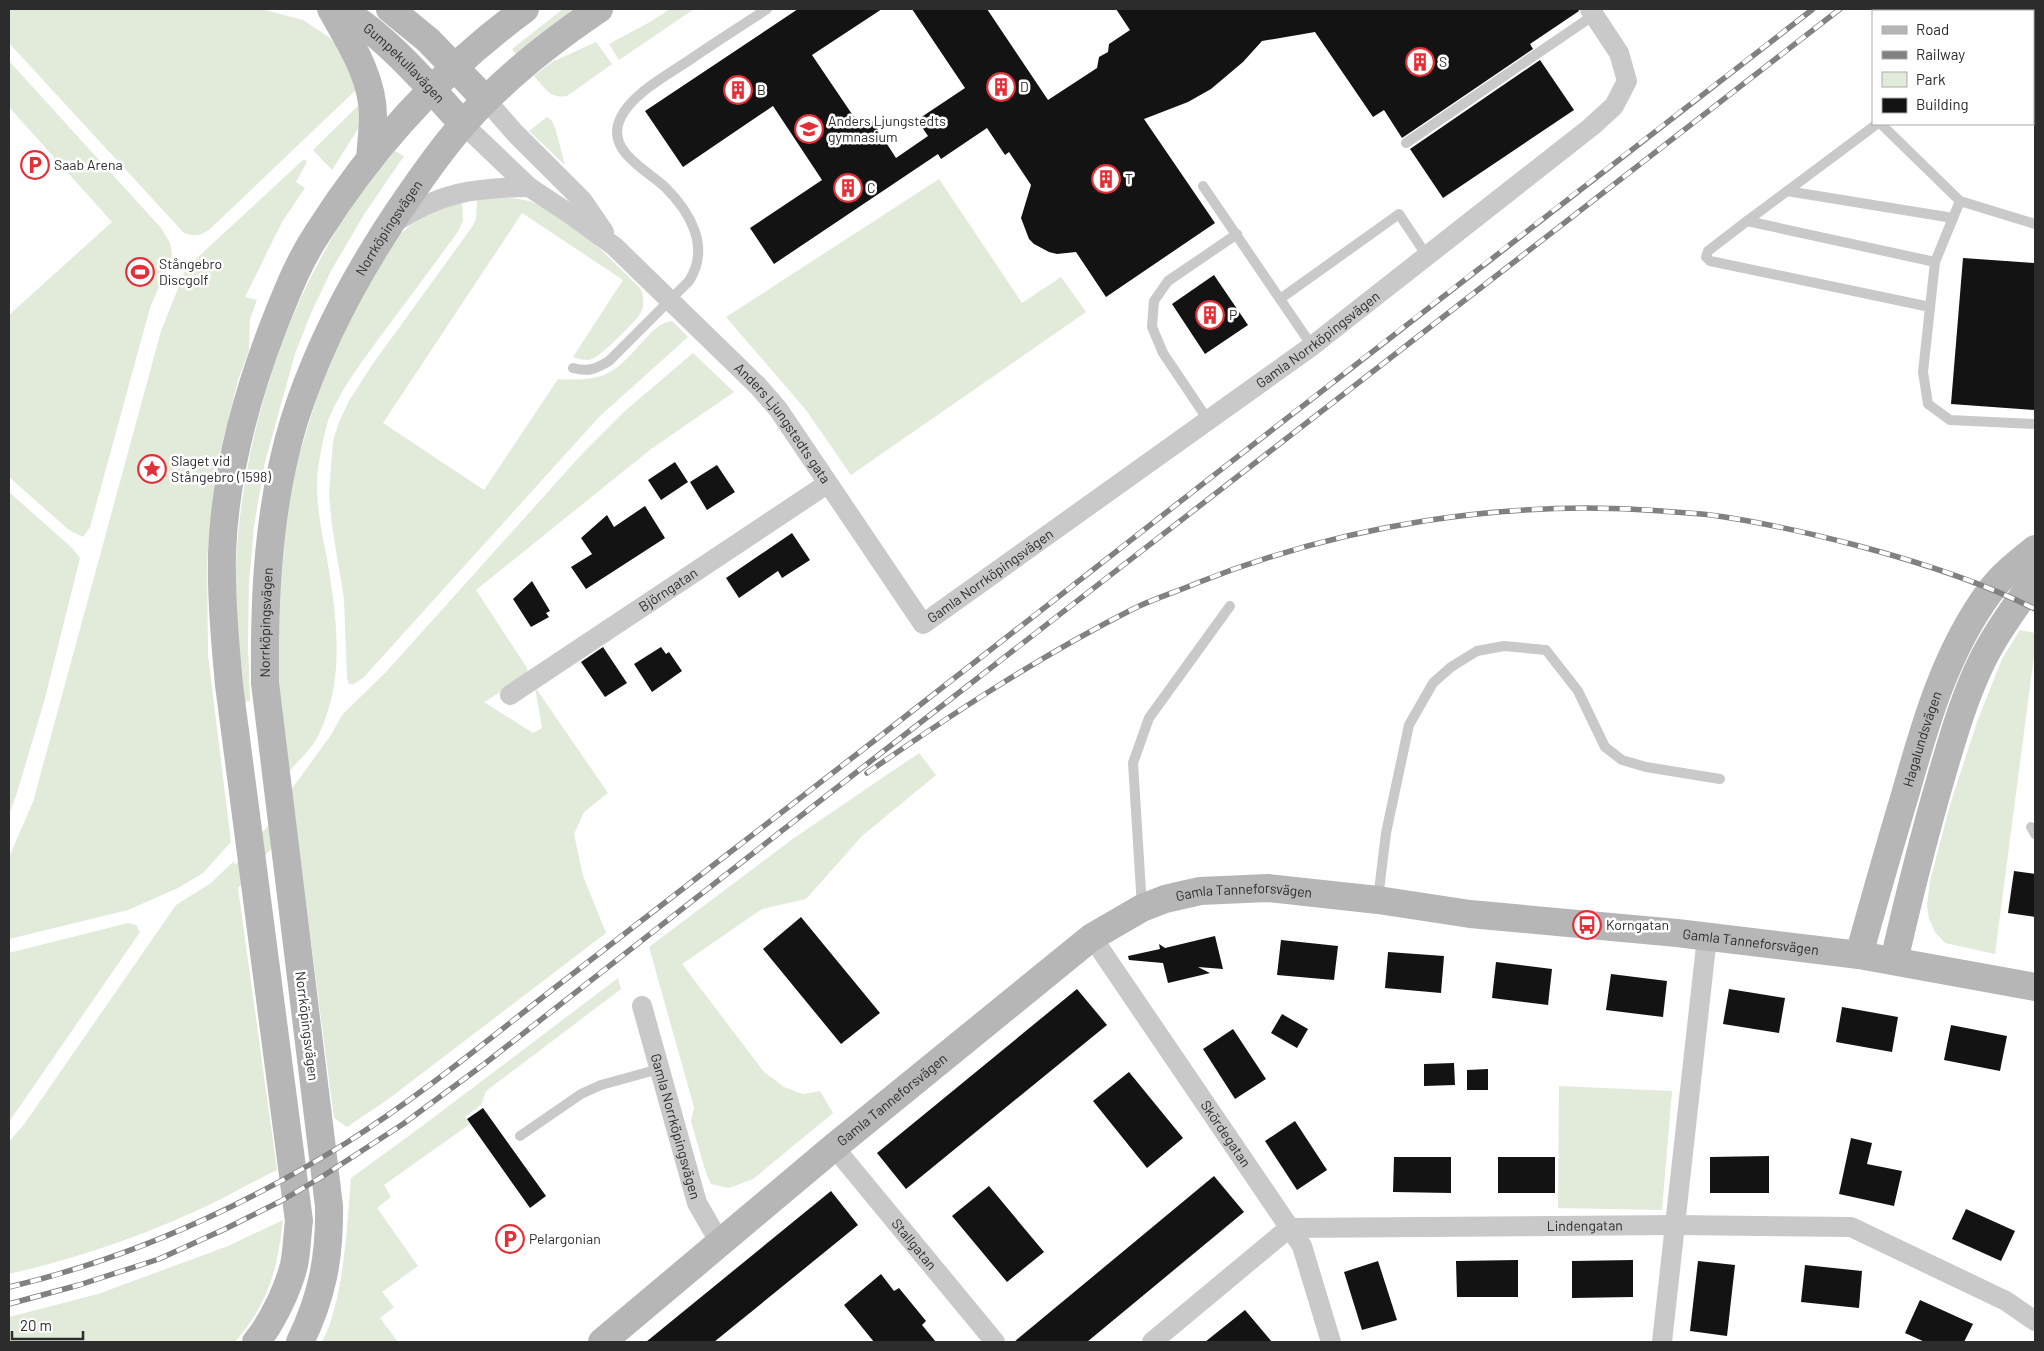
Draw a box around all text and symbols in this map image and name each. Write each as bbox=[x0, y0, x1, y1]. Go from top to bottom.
legend bbox=[1872, 10, 2034, 125]
street label: Gumpekullavägen bbox=[360, 19, 449, 106]
text: Road bbox=[1916, 20, 1949, 38]
text: Railway bbox=[1916, 45, 1965, 63]
building icon: S bbox=[1405, 47, 1435, 77]
place label: S bbox=[1439, 53, 1447, 70]
text: Park bbox=[1916, 70, 1946, 88]
building icon: D bbox=[986, 72, 1016, 102]
building icon: B bbox=[723, 75, 753, 105]
place label: D bbox=[1020, 78, 1029, 95]
place label: B bbox=[757, 81, 766, 98]
text: Building bbox=[1916, 95, 1969, 113]
place label: Anders Ljungstedts gymnasium bbox=[828, 112, 946, 145]
school or university icon: Anders Ljungstedts gymnasium bbox=[794, 114, 824, 144]
parking icon: Saab Arena bbox=[20, 150, 50, 180]
place label: Saab Arena bbox=[54, 156, 123, 173]
building icon: T bbox=[1091, 164, 1121, 194]
place label: T bbox=[1125, 170, 1133, 187]
building icon: C bbox=[833, 173, 863, 203]
street label: Norrköpingsvägen bbox=[351, 176, 426, 278]
place label: C bbox=[867, 179, 876, 196]
place label: Stångebro Discgolf bbox=[159, 255, 222, 288]
sports icon: Stångebro Discgolf bbox=[125, 257, 155, 287]
street label: Gamla Norrköpingsvägen bbox=[1252, 287, 1383, 391]
building icon: P bbox=[1195, 300, 1225, 330]
place label: P bbox=[1229, 306, 1237, 323]
street label: Anders Ljungstedts gata bbox=[731, 359, 835, 486]
place label: Slaget vid Stångebro (1598) bbox=[171, 452, 271, 485]
place icon: Slaget vid Stångebro (1598) bbox=[137, 454, 167, 484]
street label: Gamla Norrköpingsvägen bbox=[924, 525, 1056, 626]
street label: Björngatan bbox=[635, 564, 700, 615]
street label: Norrköpingsvägen bbox=[256, 567, 276, 678]
street label: Hagalundsvägen bbox=[1899, 689, 1945, 789]
street label: Gamla Tanneforsvägen bbox=[1174, 879, 1313, 904]
bus stop icon: Korngatan bbox=[1572, 910, 1602, 940]
place label: Korngatan bbox=[1606, 916, 1669, 933]
street label: Gamla Tanneforsvägen bbox=[1682, 925, 1820, 958]
street label: Norrköpingsvägen bbox=[292, 970, 323, 1082]
street label: Gamla Tanneforsvägen bbox=[833, 1049, 950, 1149]
street label: Gamla Norrköpingsvägen bbox=[648, 1051, 705, 1201]
street label: Skördegatan bbox=[1198, 1097, 1255, 1170]
street label: Stallgatan bbox=[889, 1215, 941, 1273]
street label: Lindengatan bbox=[1547, 1216, 1623, 1234]
parking icon: Pelargonian bbox=[495, 1224, 525, 1254]
place label: Pelargonian bbox=[529, 1230, 601, 1247]
scale bar bbox=[12, 1308, 84, 1340]
text: 20 m bbox=[20, 1316, 52, 1334]

